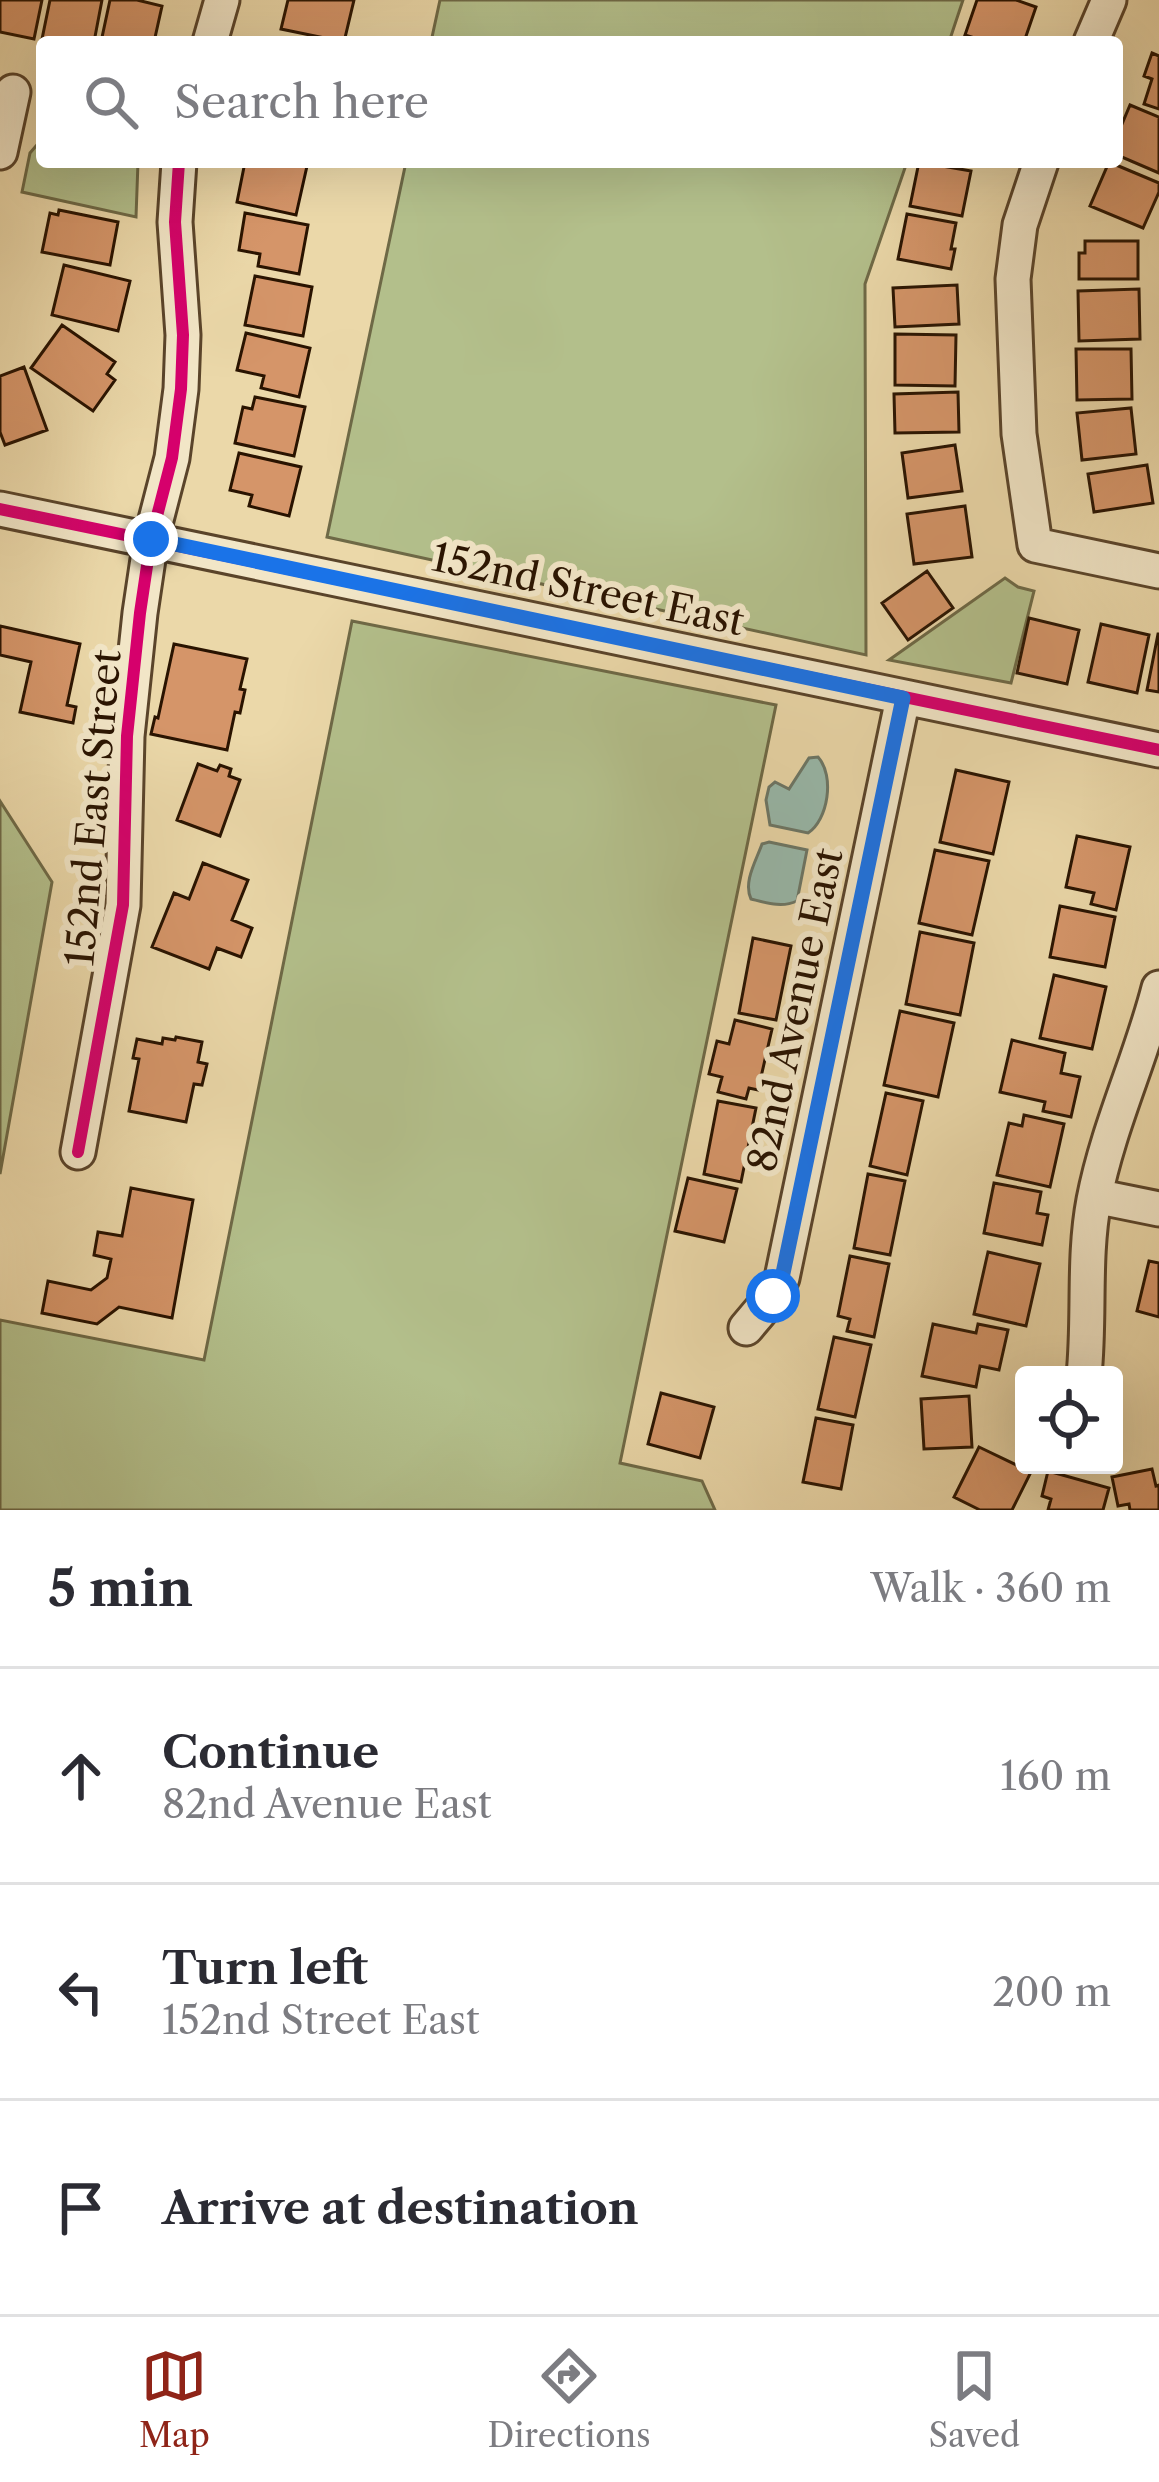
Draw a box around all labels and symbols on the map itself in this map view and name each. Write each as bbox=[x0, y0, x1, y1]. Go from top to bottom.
route end bbox=[124, 512, 178, 566]
street label: 152nd Street East bbox=[428, 533, 748, 646]
street label: 152nd East Street bbox=[55, 648, 131, 968]
street label: 82nd Avenue East bbox=[737, 844, 853, 1176]
route start bbox=[746, 1269, 800, 1323]

